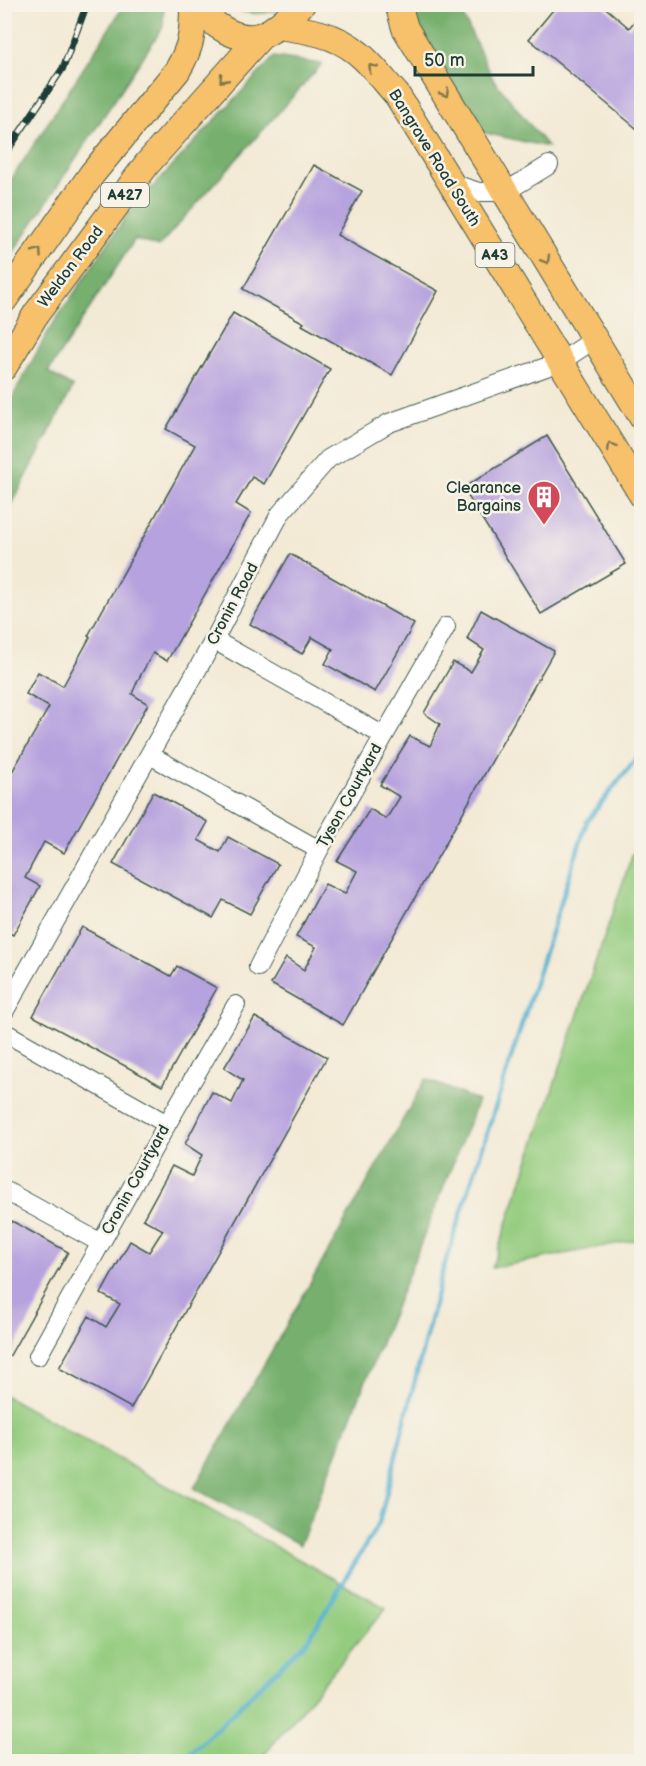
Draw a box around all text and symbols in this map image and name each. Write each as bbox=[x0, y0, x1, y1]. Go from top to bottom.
scale bar bbox=[415, 39, 534, 77]
text: 50 m bbox=[424, 50, 465, 71]
one-way arrow bbox=[368, 65, 379, 75]
one-way arrow bbox=[219, 72, 230, 83]
street label: Bangrave Road South bbox=[384, 86, 484, 230]
one-way arrow bbox=[437, 87, 449, 97]
road number: A427 bbox=[101, 183, 149, 207]
street label: Weldon Road bbox=[34, 223, 108, 311]
road number: A43 bbox=[476, 243, 514, 267]
one-way arrow bbox=[31, 247, 42, 258]
one-way arrow bbox=[539, 253, 550, 264]
one-way arrow bbox=[607, 441, 618, 452]
place label: Clearance Bargains bbox=[446, 479, 522, 516]
building icon: Clearance Bargains bbox=[526, 479, 562, 526]
street label: Cronin Road bbox=[203, 559, 263, 649]
street label: Tyson Courtyard bbox=[314, 741, 386, 851]
street label: Cronin Courtyard bbox=[98, 1122, 174, 1238]

